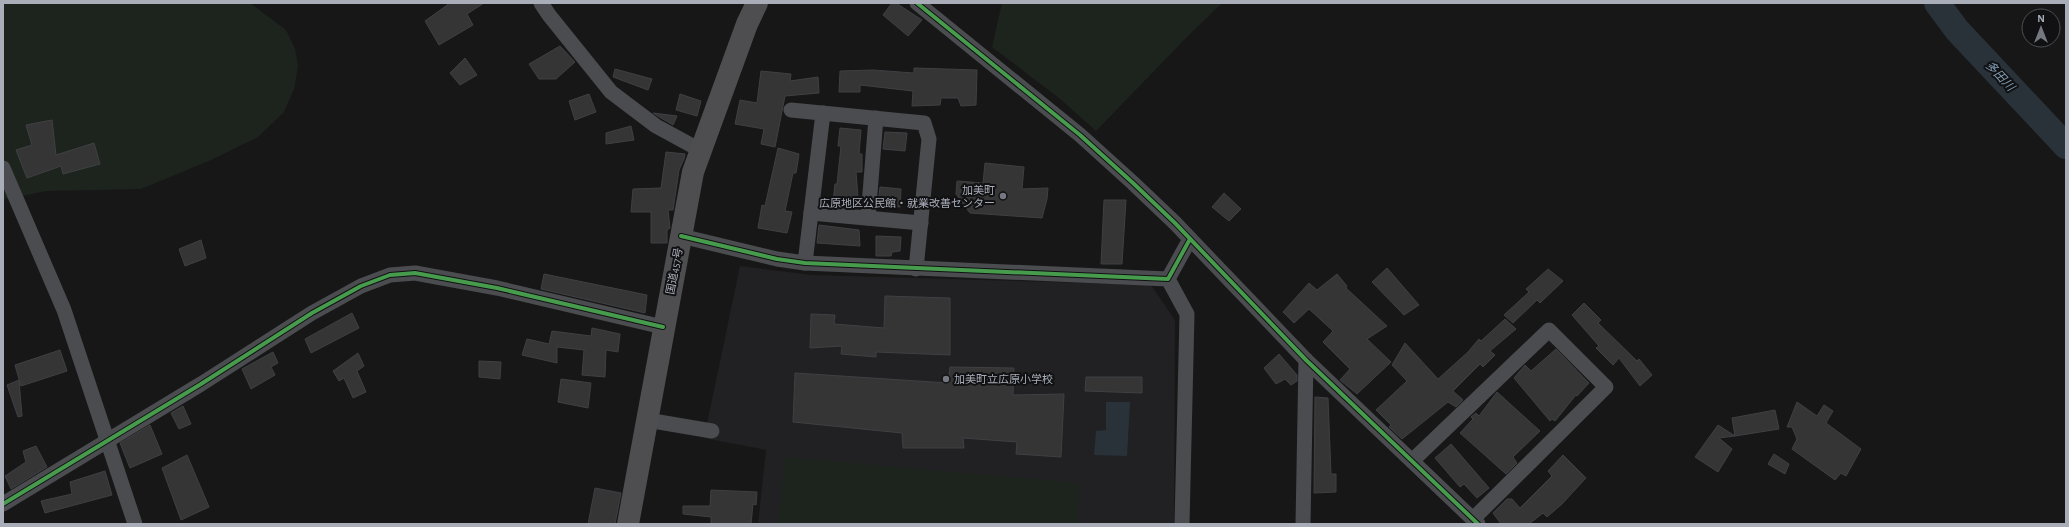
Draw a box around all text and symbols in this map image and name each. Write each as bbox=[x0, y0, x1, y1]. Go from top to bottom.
north arrow bbox=[2021, 8, 2061, 48]
text: N bbox=[2037, 13, 2045, 24]
water label: 多田川 bbox=[1983, 58, 2019, 95]
place label: 加美町 広原地区公民館・就業改善センター bbox=[819, 184, 995, 209]
marker: 加美町 広原地区公民館・就業改善センター bbox=[998, 191, 1008, 201]
street label: 国道457号 bbox=[664, 247, 684, 295]
place label: 加美町立広原小学校 bbox=[954, 373, 1053, 385]
marker: 加美町立広原小学校 bbox=[941, 374, 951, 384]

